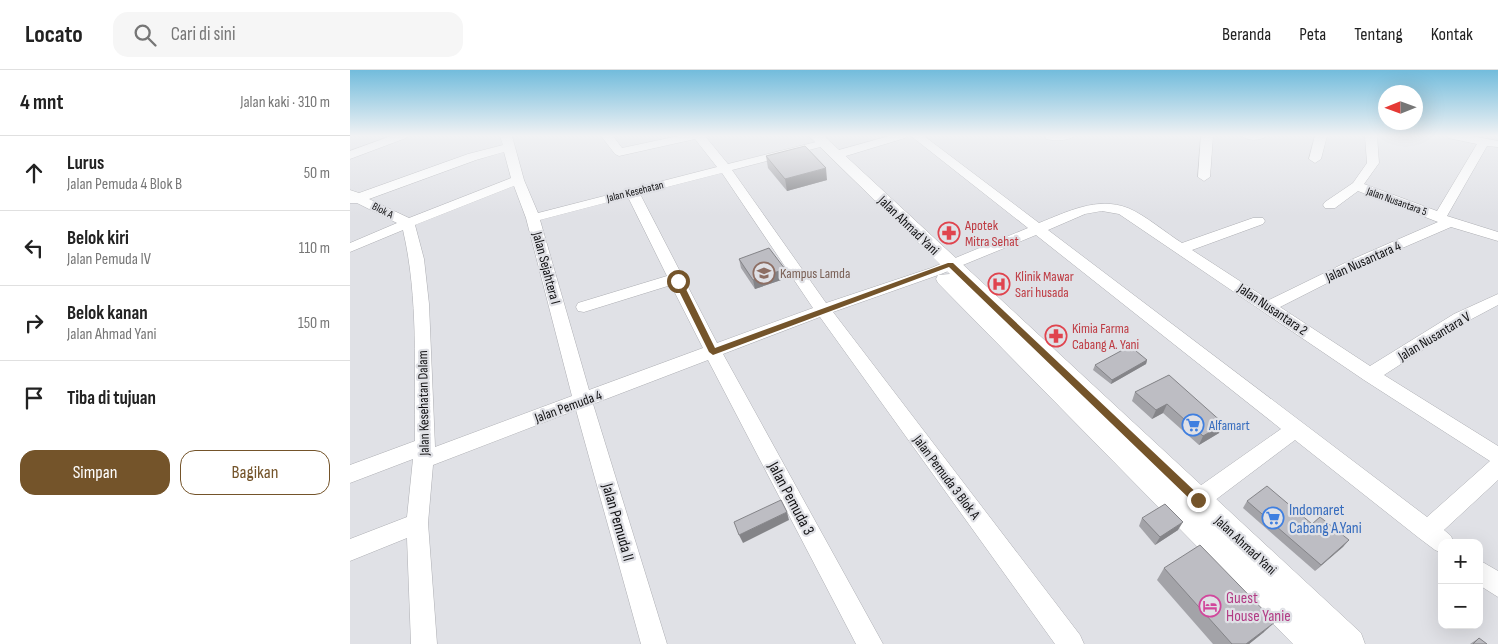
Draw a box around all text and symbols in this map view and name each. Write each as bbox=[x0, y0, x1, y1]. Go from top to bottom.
search box bbox=[113, 12, 463, 57]
text: Locato bbox=[25, 20, 83, 49]
icon: search bbox=[131, 21, 159, 49]
text: Cari di sini bbox=[171, 23, 236, 46]
text: Beranda bbox=[1222, 24, 1271, 45]
text: Peta bbox=[1299, 24, 1326, 45]
text: Tentang bbox=[1354, 24, 1403, 45]
text: Kontak bbox=[1431, 24, 1473, 45]
north arrow bbox=[1378, 85, 1423, 130]
text: 4 mnt bbox=[20, 90, 63, 115]
text: Jalan kaki · 310 m bbox=[240, 93, 330, 112]
text: Lurus bbox=[67, 152, 104, 175]
icon: ahead bbox=[20, 159, 48, 187]
text: 50 m bbox=[304, 164, 330, 183]
text: Jalan Pemuda 4 Blok B bbox=[67, 175, 182, 194]
street label: Jalan Kesehatan bbox=[604, 178, 665, 205]
street label: Jalan Nusantara 5 bbox=[1364, 184, 1429, 218]
street label: Jalan Ahmad Yani bbox=[874, 191, 943, 259]
street label: Blok A bbox=[370, 200, 396, 221]
place label: Apotek Mitra Sehat bbox=[964, 217, 1019, 250]
pharmacy icon: Apotek Mitra Sehat bbox=[937, 221, 961, 245]
text: Belok kiri bbox=[67, 227, 129, 250]
street label: Jalan Sejahtera I bbox=[528, 229, 564, 306]
icon: left bbox=[20, 234, 48, 262]
street label: Jalan Nusantara 4 bbox=[1322, 237, 1404, 286]
text: 110 m bbox=[299, 239, 330, 258]
text: Jalan Pemuda IV bbox=[67, 250, 151, 269]
school or university icon: Kampus Lamda bbox=[752, 261, 776, 285]
place label: Kampus Lamda bbox=[780, 265, 850, 282]
place label: Klinik Mawar Sari husada bbox=[1015, 268, 1074, 301]
route start bbox=[667, 270, 690, 293]
hospital icon: Klinik Mawar Sari husada bbox=[987, 272, 1011, 296]
street label: Jalan Nusantara 2 bbox=[1234, 279, 1311, 339]
text: Belok kanan bbox=[67, 302, 148, 325]
street label: Jalan Nusantara V bbox=[1394, 308, 1474, 365]
icon: right bbox=[20, 309, 48, 337]
text: 150 m bbox=[298, 314, 330, 333]
place label: Kimia Farma Cabang A. Yani bbox=[1072, 320, 1139, 353]
pharmacy icon: Kimia Farma Cabang A. Yani bbox=[1044, 324, 1068, 348]
text: Jalan Ahmad Yani bbox=[67, 325, 157, 344]
street label: Jalan Kesehatan Dalam bbox=[414, 350, 433, 457]
icon: arrive bbox=[20, 384, 48, 412]
street label: Jalan Pemuda 4 bbox=[531, 386, 604, 427]
text: Tiba di tujuan bbox=[67, 387, 156, 410]
supermarket icon: Alfamart bbox=[1181, 413, 1205, 437]
place label: Alfamart bbox=[1208, 417, 1250, 434]
street label: Jalan Pemuda 3 Blok A bbox=[909, 431, 984, 523]
button: Simpan bbox=[20, 450, 170, 495]
button: Bagikan bbox=[180, 450, 330, 495]
street label: Jalan Pemuda 3 bbox=[763, 458, 818, 539]
street label: Jalan Pemuda II bbox=[597, 480, 638, 563]
route end bbox=[1187, 489, 1210, 512]
place label: Indomaret Cabang A.Yani bbox=[1289, 501, 1362, 538]
supermarket icon: Indomaret Cabang A.Yani bbox=[1261, 506, 1285, 530]
street label: Jalan Ahmad Yani bbox=[1210, 512, 1280, 578]
map controls bbox=[1438, 539, 1483, 629]
button: + bbox=[1438, 539, 1483, 584]
button: − bbox=[1438, 584, 1483, 629]
place label: Guest House Yanie bbox=[1226, 589, 1291, 626]
hotel icon: Guest House Yanie bbox=[1198, 594, 1222, 618]

